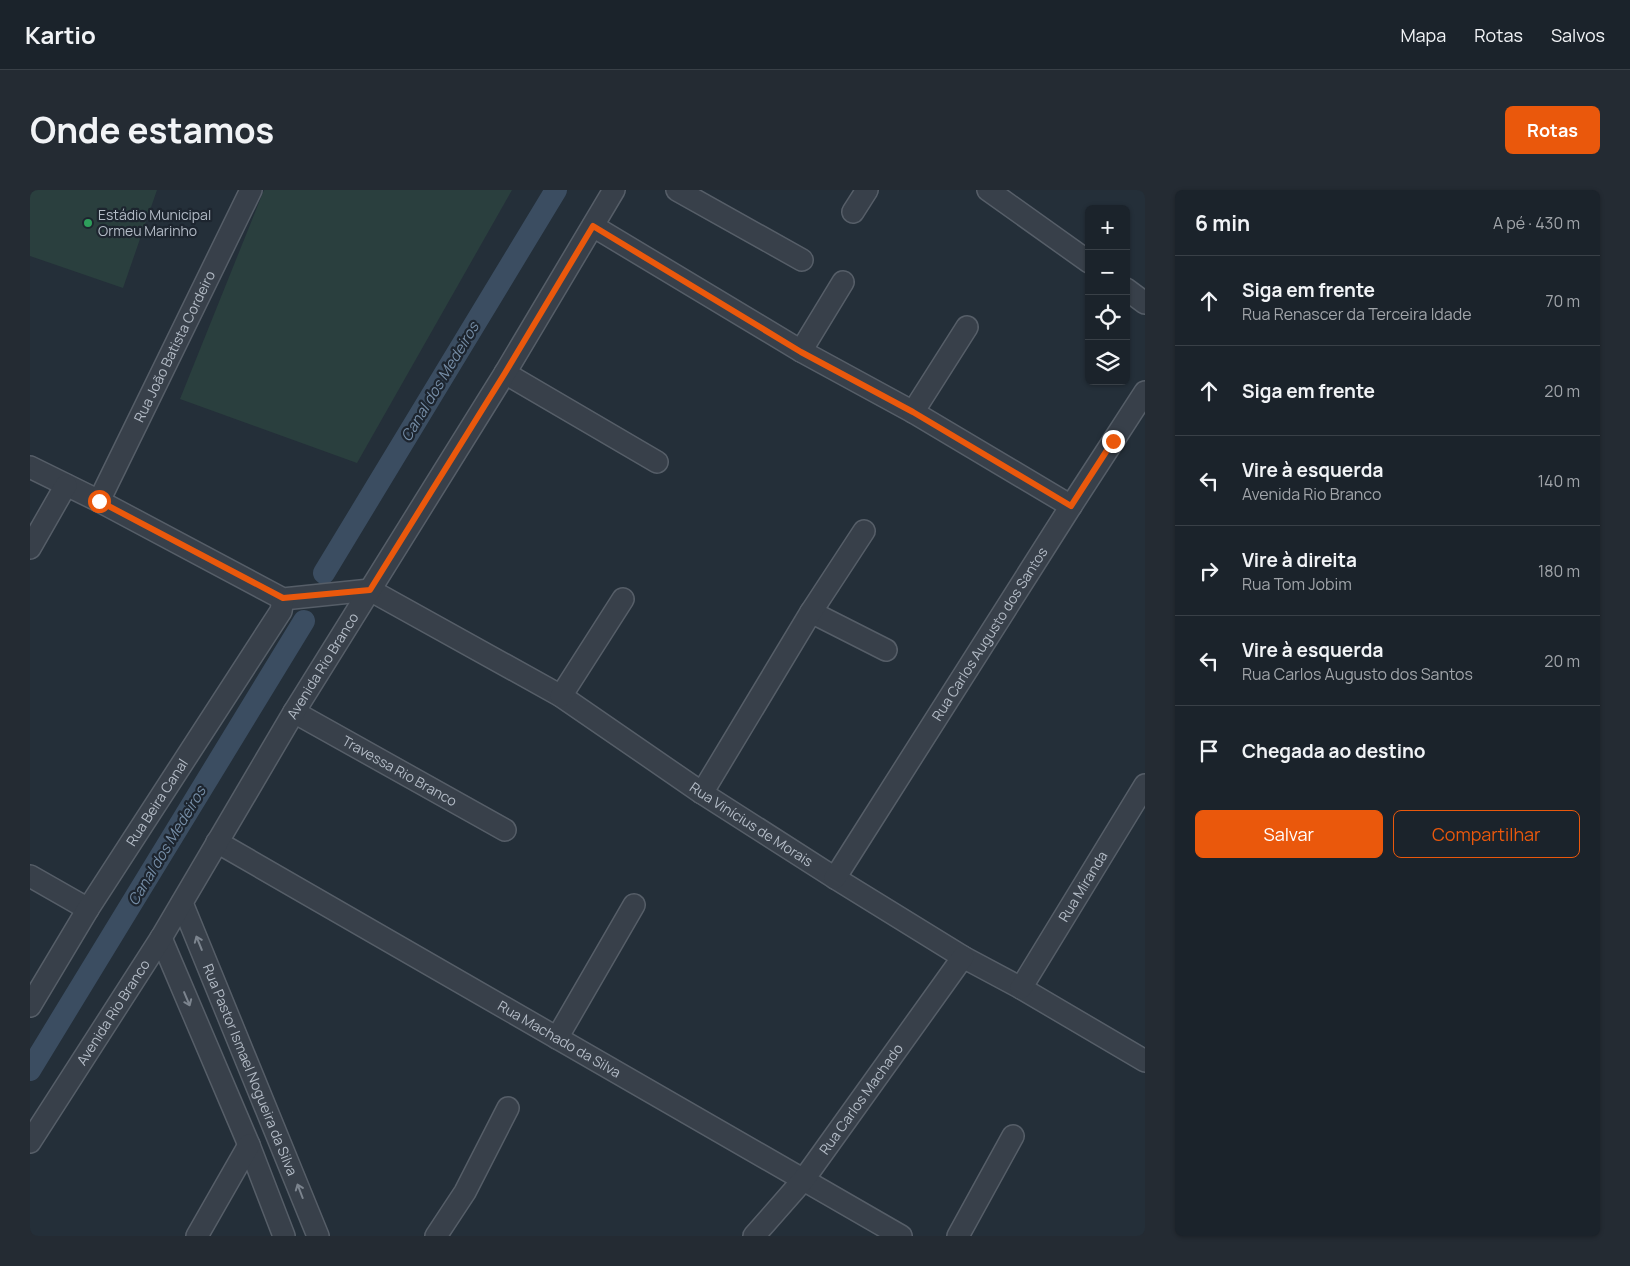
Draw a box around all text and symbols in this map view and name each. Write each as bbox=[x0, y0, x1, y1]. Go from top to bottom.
text: Kartio bbox=[25, 18, 96, 51]
text: Mapa bbox=[1400, 23, 1446, 47]
text: Rotas bbox=[1474, 23, 1523, 47]
text: Salvos bbox=[1551, 23, 1605, 47]
text: Onde estamos bbox=[30, 106, 274, 154]
button: Rotas bbox=[1505, 106, 1600, 154]
place label: Estádio Municipal Ormeu Marinho bbox=[98, 205, 211, 240]
map controls bbox=[1085, 205, 1130, 385]
button: + bbox=[1085, 205, 1130, 250]
text: 6 min bbox=[1195, 209, 1250, 237]
text: A pé · 430 m bbox=[1493, 212, 1580, 234]
marker: Estádio Municipal Ormeu Marinho bbox=[82, 217, 94, 229]
button: − bbox=[1085, 250, 1130, 295]
street label: Rua João Batista Cordeiro bbox=[129, 267, 219, 425]
text: Siga em frente bbox=[1242, 277, 1375, 303]
icon: ahead bbox=[1195, 287, 1223, 315]
text: 70 m bbox=[1545, 290, 1580, 312]
button: locate bbox=[1085, 295, 1130, 340]
text: Rua Renascer da Terceira Idade bbox=[1242, 303, 1472, 325]
water label: Canal dos Medeiros bbox=[396, 317, 484, 445]
button: layers bbox=[1085, 340, 1130, 385]
icon: ahead bbox=[1195, 377, 1223, 405]
text: Siga em frente bbox=[1242, 378, 1375, 404]
text: 20 m bbox=[1544, 380, 1580, 402]
route end bbox=[1102, 430, 1125, 453]
text: Vire à esquerda bbox=[1242, 457, 1383, 483]
icon: left bbox=[1195, 467, 1223, 495]
text: 140 m bbox=[1538, 470, 1580, 492]
text: Avenida Rio Branco bbox=[1242, 483, 1381, 505]
route start bbox=[88, 490, 111, 513]
street label: Rua Carlos Augusto dos Santos bbox=[927, 543, 1052, 724]
text: Vire à direita bbox=[1242, 547, 1357, 573]
icon: right bbox=[1195, 557, 1223, 585]
text: 180 m bbox=[1538, 560, 1580, 582]
text: Rua Tom Jobim bbox=[1242, 573, 1352, 595]
street label: Avenida Rio Branco bbox=[282, 609, 363, 722]
text: Vire à esquerda bbox=[1242, 637, 1383, 663]
icon: left bbox=[1195, 647, 1223, 675]
text: 20 m bbox=[1544, 650, 1580, 672]
text: Rua Carlos Augusto dos Santos bbox=[1242, 663, 1473, 685]
street label: Travessa Rio Branco bbox=[339, 731, 461, 810]
icon: arrive bbox=[1195, 737, 1223, 765]
text: Chegada ao destino bbox=[1242, 738, 1425, 764]
street label: Rua Beira Canal bbox=[121, 755, 192, 849]
street label: Rua Vinícius de Morais bbox=[686, 778, 817, 871]
water label: Canal dos Medeiros bbox=[123, 781, 211, 909]
button: Salvar bbox=[1195, 810, 1383, 858]
button: Compartilhar bbox=[1393, 810, 1580, 858]
street label: Rua Miranda bbox=[1054, 847, 1111, 925]
one-way arrow bbox=[193, 936, 203, 951]
street label: Avenida Rio Branco bbox=[72, 956, 154, 1069]
street label: Rua Pastor Ismael Nogueira da Silva bbox=[199, 961, 302, 1178]
one-way arrow bbox=[183, 991, 193, 1006]
street label: Rua Machado da Silva bbox=[495, 996, 625, 1082]
street label: Rua Carlos Machado bbox=[815, 1040, 907, 1158]
one-way arrow bbox=[295, 1183, 304, 1198]

